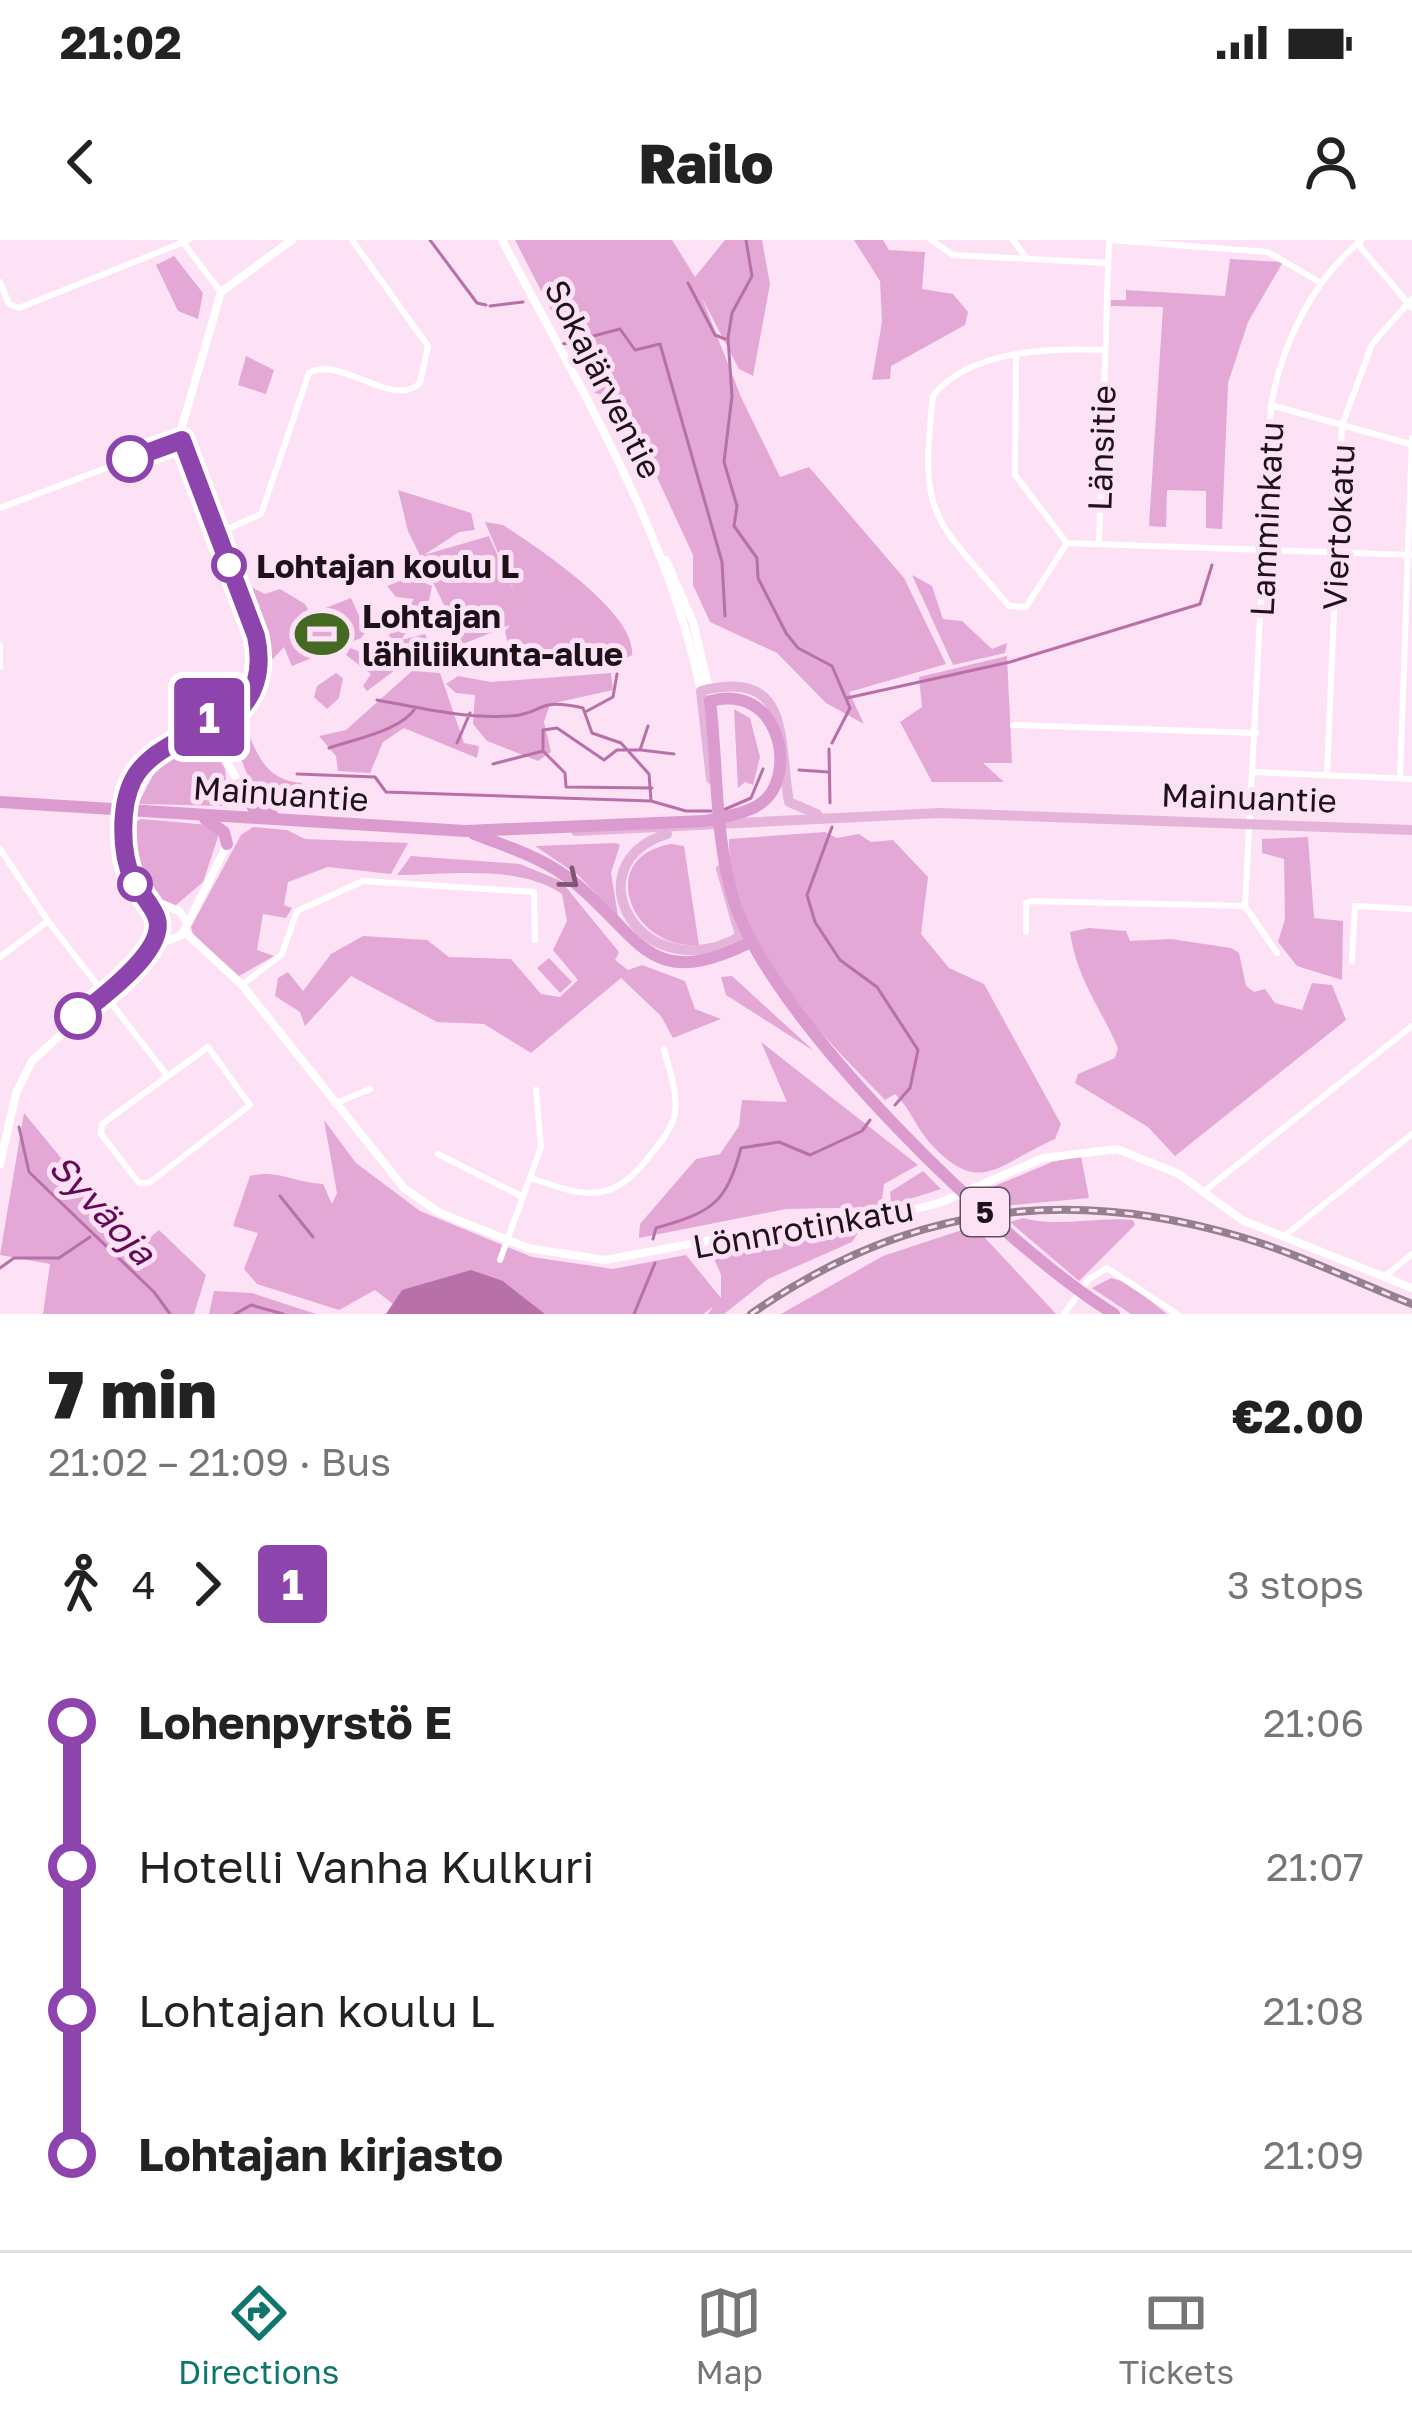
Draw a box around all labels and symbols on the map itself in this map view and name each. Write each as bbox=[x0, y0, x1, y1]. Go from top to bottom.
street label: Sokajärventie bbox=[537, 273, 671, 485]
street label: Länsitie bbox=[1079, 385, 1123, 511]
street label: Lamminkatu bbox=[1241, 421, 1291, 617]
unlabelled marker bbox=[108, 437, 152, 481]
street label: Viertokatu bbox=[1314, 443, 1362, 611]
place label: Lohtajan koulu L bbox=[256, 546, 519, 585]
marker: Lohtajan koulu L bbox=[213, 549, 245, 581]
place label: Lohtajan lähiliikunta-alue bbox=[362, 596, 623, 673]
sports icon: Lohtajan lähiliikunta-alue bbox=[293, 605, 351, 663]
line badge: 1 bbox=[170, 678, 248, 756]
street label: Mainuantie bbox=[192, 767, 370, 819]
street label: Mainuantie bbox=[1160, 774, 1338, 820]
one-way arrow bbox=[557, 866, 579, 887]
unlabelled marker bbox=[119, 868, 151, 900]
unlabelled marker bbox=[56, 994, 100, 1038]
water label: Syväoja bbox=[41, 1145, 166, 1274]
street label: Lönnrotinkatu bbox=[690, 1188, 916, 1266]
road number: 5 bbox=[961, 1188, 1009, 1236]

